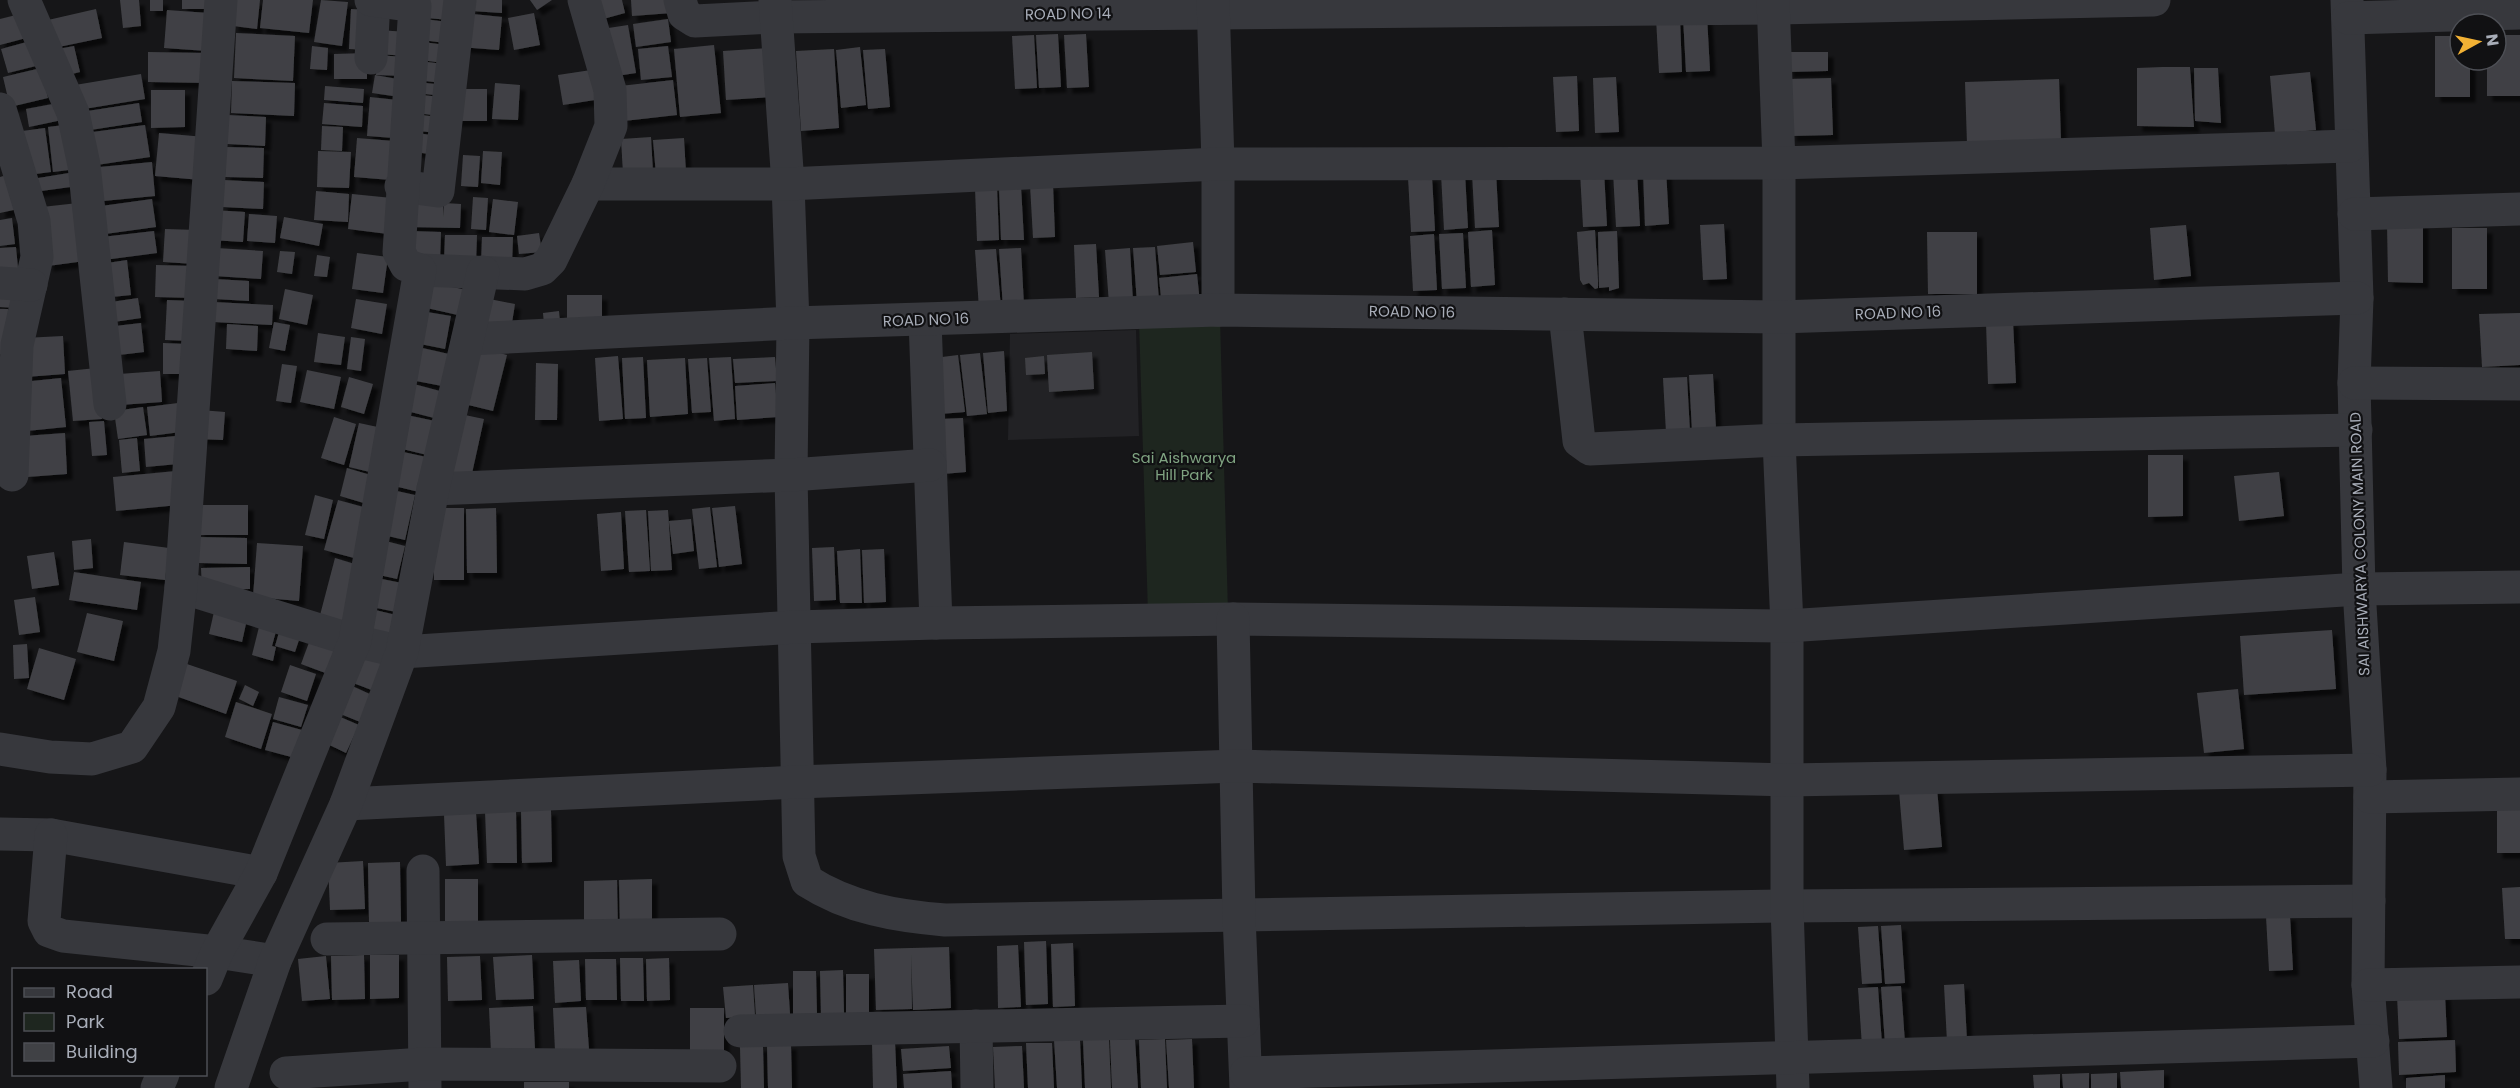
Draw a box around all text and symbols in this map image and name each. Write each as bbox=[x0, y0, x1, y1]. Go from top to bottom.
street label: ROAD NO 14 bbox=[1025, 2, 1111, 25]
north arrow bbox=[2448, 12, 2508, 72]
text: N bbox=[2480, 32, 2505, 48]
street label: ROAD NO 16 bbox=[1369, 300, 1455, 323]
street label: ROAD NO 16 bbox=[1854, 301, 1941, 324]
street label: ROAD NO 16 bbox=[882, 308, 969, 331]
street label: SAI AISHWARYA COLONY MAIN ROAD bbox=[2344, 412, 2375, 676]
park label: Sai Aishwarya Hill Park bbox=[1132, 447, 1236, 485]
legend bbox=[12, 968, 207, 1076]
text: Road bbox=[66, 979, 113, 1004]
text: Park bbox=[66, 1009, 105, 1034]
text: Building bbox=[66, 1039, 138, 1064]

